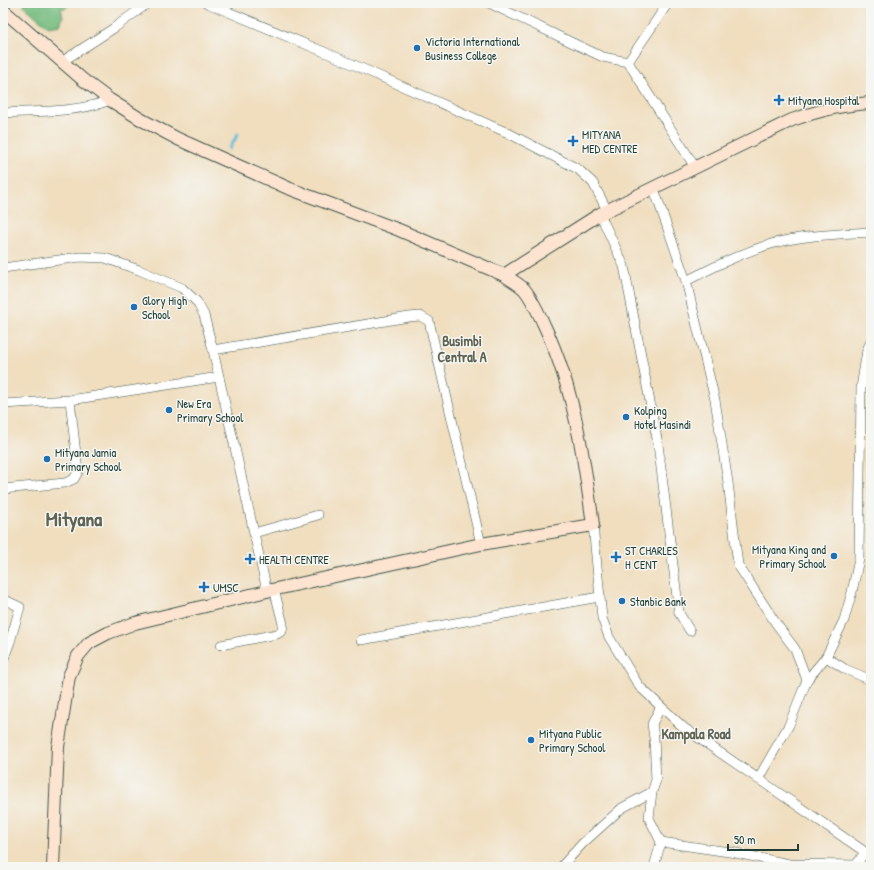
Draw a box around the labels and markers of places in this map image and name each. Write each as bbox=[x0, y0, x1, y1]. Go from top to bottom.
place label: Victoria International Business College bbox=[425, 33, 521, 64]
marker: Victoria International Business College bbox=[412, 43, 422, 53]
place label: Mityana Hospital bbox=[788, 92, 860, 109]
marker: Mityana Hospital bbox=[773, 94, 785, 106]
place label: MITYANA MED CENTRE bbox=[582, 126, 638, 157]
marker: MITYANA MED CENTRE bbox=[567, 135, 579, 147]
place label: Glory High School bbox=[142, 292, 187, 323]
marker: Glory High School bbox=[129, 302, 139, 312]
place label: New Era Primary School bbox=[177, 395, 244, 426]
place label: Kolping Hotel Masindi bbox=[634, 402, 691, 433]
marker: New Era Primary School bbox=[164, 405, 174, 415]
marker: Kolping Hotel Masindi bbox=[621, 412, 631, 422]
place label: Mityana Jamia Primary School bbox=[55, 444, 122, 475]
marker: Mityana Jamia Primary School bbox=[42, 454, 52, 464]
place label: Mityana King and Primary School bbox=[752, 541, 827, 572]
place label: ST CHARLES H CENT bbox=[625, 542, 678, 573]
place label: HEALTH CENTRE bbox=[259, 551, 330, 568]
marker: ST CHARLES H CENT bbox=[610, 551, 622, 563]
marker: Mityana King and Primary School bbox=[829, 551, 839, 561]
marker: HEALTH CENTRE bbox=[244, 553, 256, 565]
place label: UMSC bbox=[213, 579, 239, 596]
marker: UMSC bbox=[198, 581, 210, 593]
place label: Stanbic Bank bbox=[630, 593, 686, 610]
marker: Stanbic Bank bbox=[617, 596, 627, 606]
place label: Mityana Public Primary School bbox=[539, 725, 606, 756]
marker: Mityana Public Primary School bbox=[526, 735, 536, 745]

